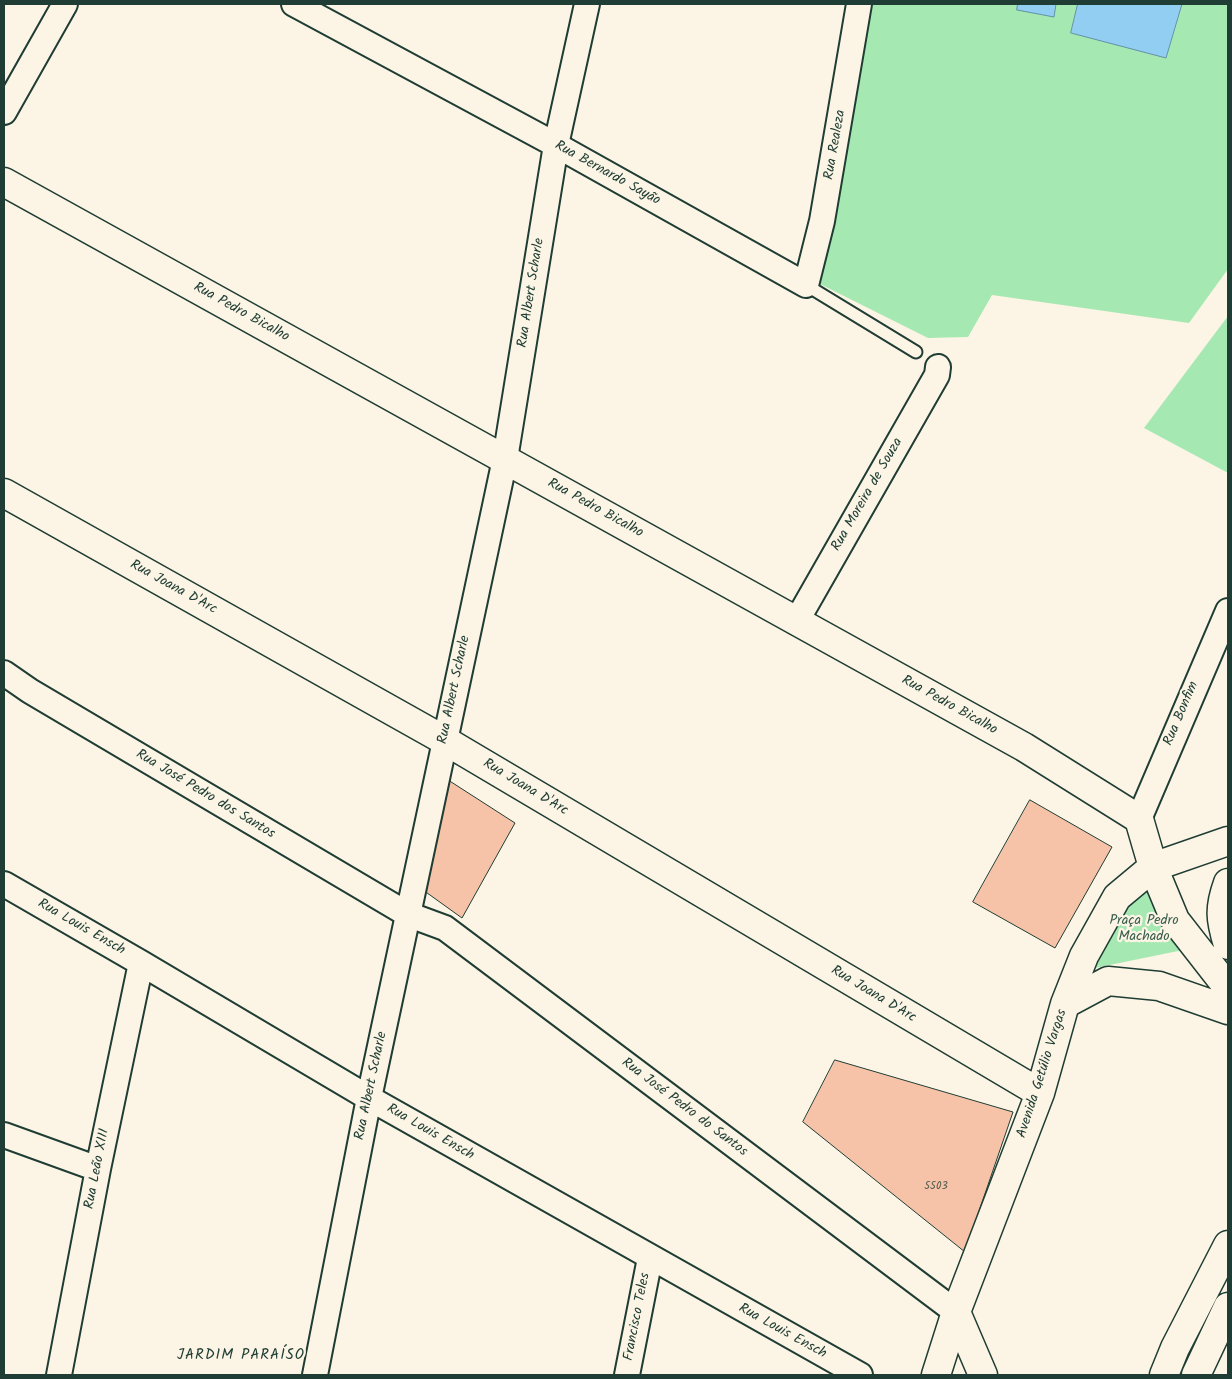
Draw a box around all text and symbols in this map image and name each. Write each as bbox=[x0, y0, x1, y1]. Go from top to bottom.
street label: Rua Realeza bbox=[822, 109, 850, 181]
street label: Rua Bernardo Sayão bbox=[551, 138, 663, 210]
street label: Rua Albert Scharle bbox=[515, 237, 549, 349]
street label: Rua Pedro Bicalho bbox=[190, 280, 292, 346]
street label: Rua Moreira de Souza bbox=[829, 436, 907, 554]
street label: Rua Pedro Bicalho bbox=[544, 476, 646, 542]
street label: Rua Joana D'Arc bbox=[127, 557, 219, 619]
street label: Rua Albert Scharle bbox=[435, 634, 475, 746]
street label: Rua Pedro Bicalho bbox=[898, 673, 1000, 739]
street label: Rua Bonfim bbox=[1161, 679, 1203, 749]
street label: Rua José Pedro dos Santos bbox=[132, 747, 278, 843]
street label: Rua Joana D'Arc bbox=[479, 756, 571, 820]
street label: Rua Louis Ensch bbox=[34, 896, 128, 960]
park label: Praça Pedro Machado bbox=[1109, 914, 1179, 946]
street label: Rua Joana D'Arc bbox=[827, 963, 919, 1027]
street label: Avenida Getúlio Vargas bbox=[1014, 1008, 1072, 1140]
street label: Rua Albert Scharle bbox=[352, 1030, 392, 1142]
street label: Rua José Pedro do Santos bbox=[618, 1055, 750, 1161]
street label: Rua Louis Ensch bbox=[383, 1101, 477, 1165]
street label: Rua Leão XIII bbox=[82, 1127, 114, 1211]
house number: 5503 bbox=[924, 1180, 948, 1194]
street label: Francisco Teles bbox=[621, 1272, 655, 1362]
street label: Rua Louis Ensch bbox=[735, 1301, 829, 1363]
district label: JARDIM PARAÍSO bbox=[175, 1347, 307, 1365]

